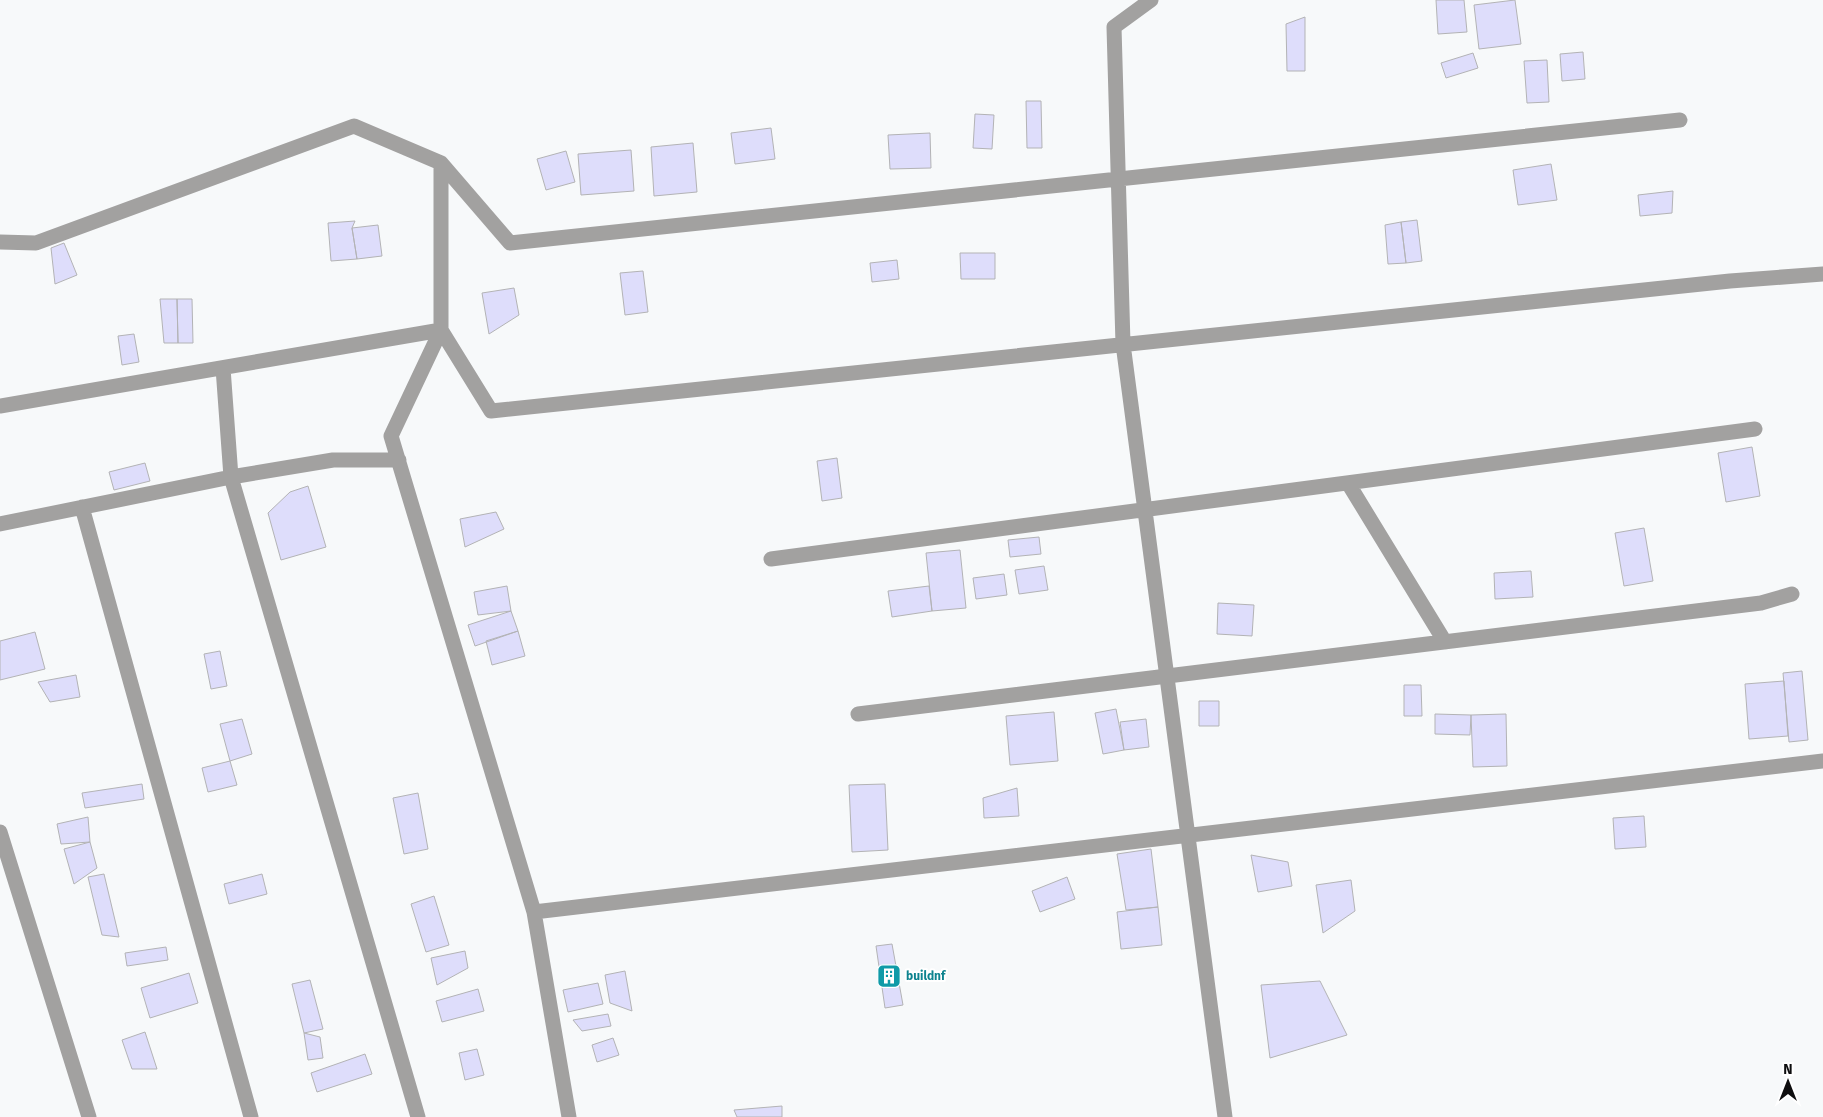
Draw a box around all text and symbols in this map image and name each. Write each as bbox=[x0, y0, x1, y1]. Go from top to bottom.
building icon: buildnf bbox=[876, 963, 902, 989]
place label: buildnf bbox=[906, 969, 947, 983]
north arrow bbox=[1763, 1057, 1813, 1107]
text: N bbox=[1783, 1061, 1793, 1078]

